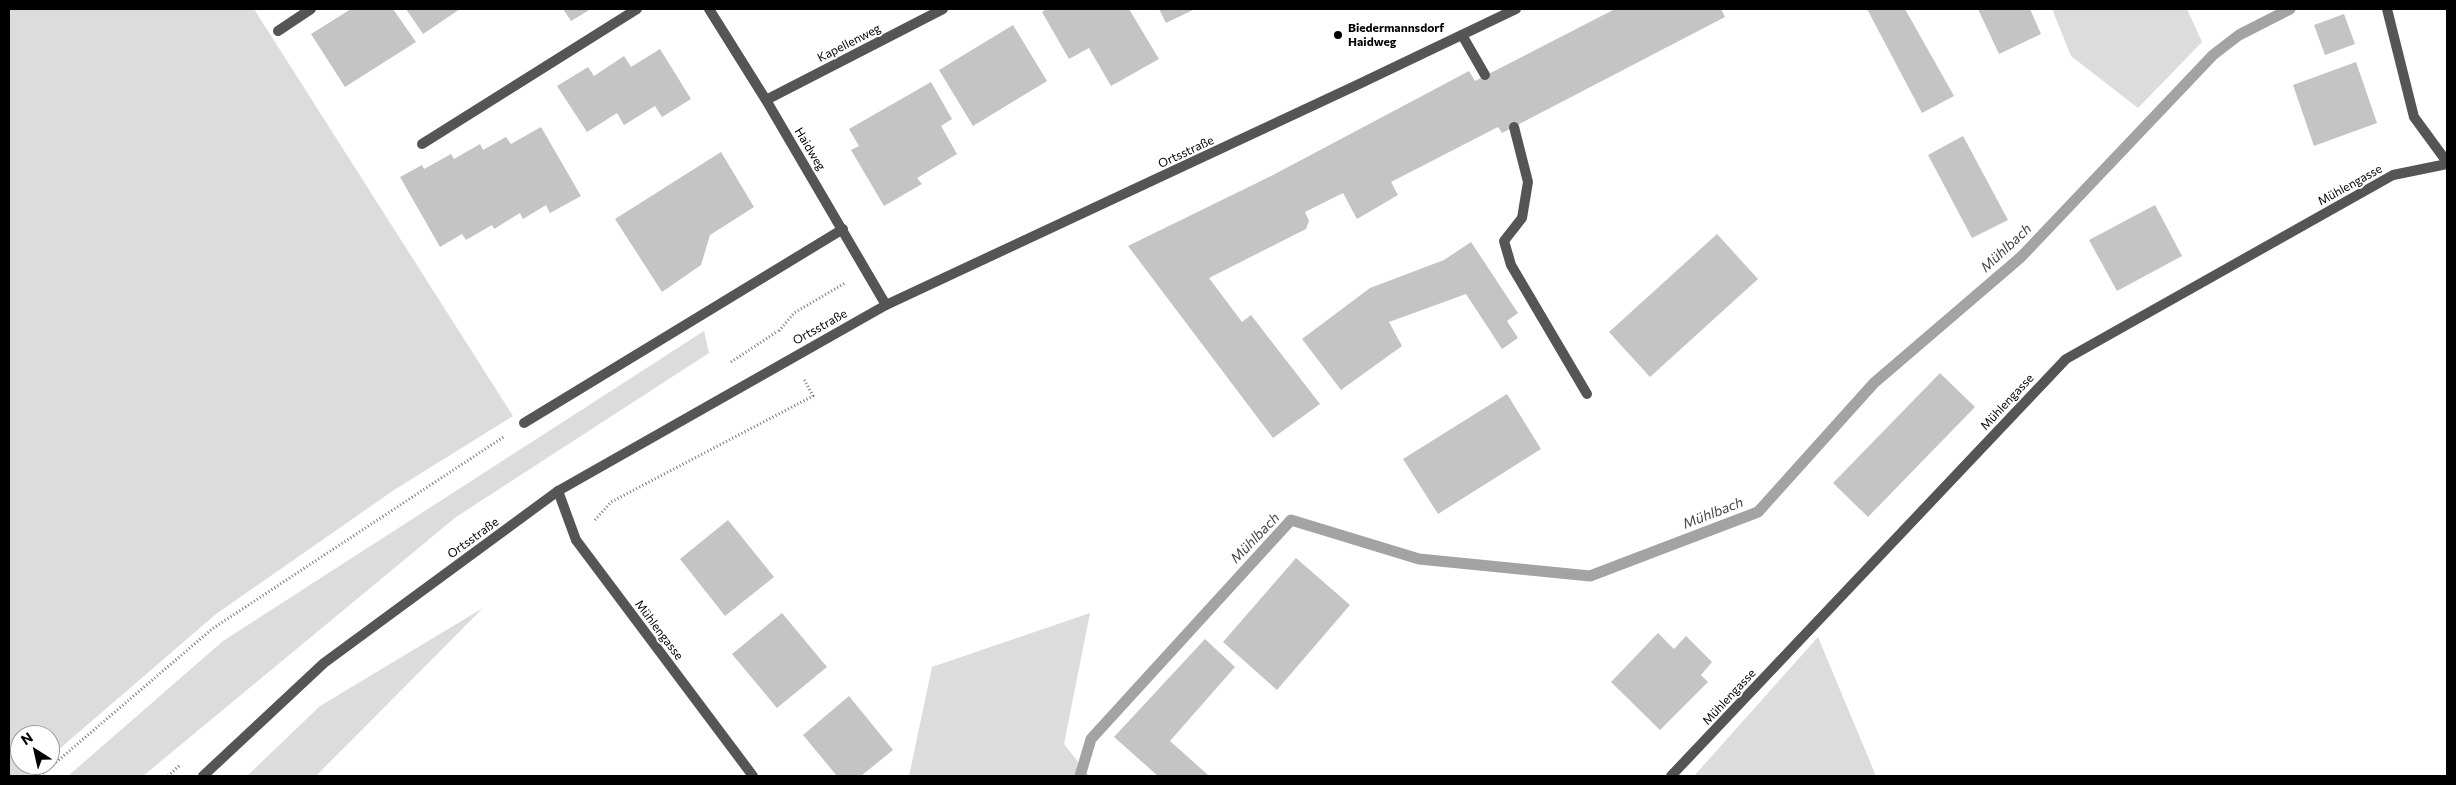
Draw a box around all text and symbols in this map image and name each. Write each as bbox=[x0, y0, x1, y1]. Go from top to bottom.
street label: Kapellenweg bbox=[815, 21, 883, 65]
place label: Biedermannsdorf Haidweg bbox=[1348, 21, 1444, 49]
marker: Biedermannsdorf Haidweg bbox=[1332, 29, 1344, 41]
street label: Haidweg bbox=[792, 125, 828, 173]
street label: Ortsstraße bbox=[1156, 133, 1216, 171]
street label: Mühlengasse bbox=[2315, 161, 2385, 209]
water label: Mühlbach bbox=[1977, 220, 2035, 276]
street label: Ortsstraße bbox=[790, 306, 850, 348]
street label: Mühlengasse bbox=[1977, 371, 2037, 433]
water label: Mühlbach bbox=[1680, 494, 1746, 532]
water label: Mühlbach bbox=[1227, 509, 1283, 567]
street label: Ortsstraße bbox=[445, 515, 501, 561]
street label: Mühlengasse bbox=[632, 597, 686, 663]
street label: Mühlengasse bbox=[1699, 666, 1759, 728]
north arrow bbox=[10, 725, 60, 775]
text: N bbox=[18, 728, 36, 748]

